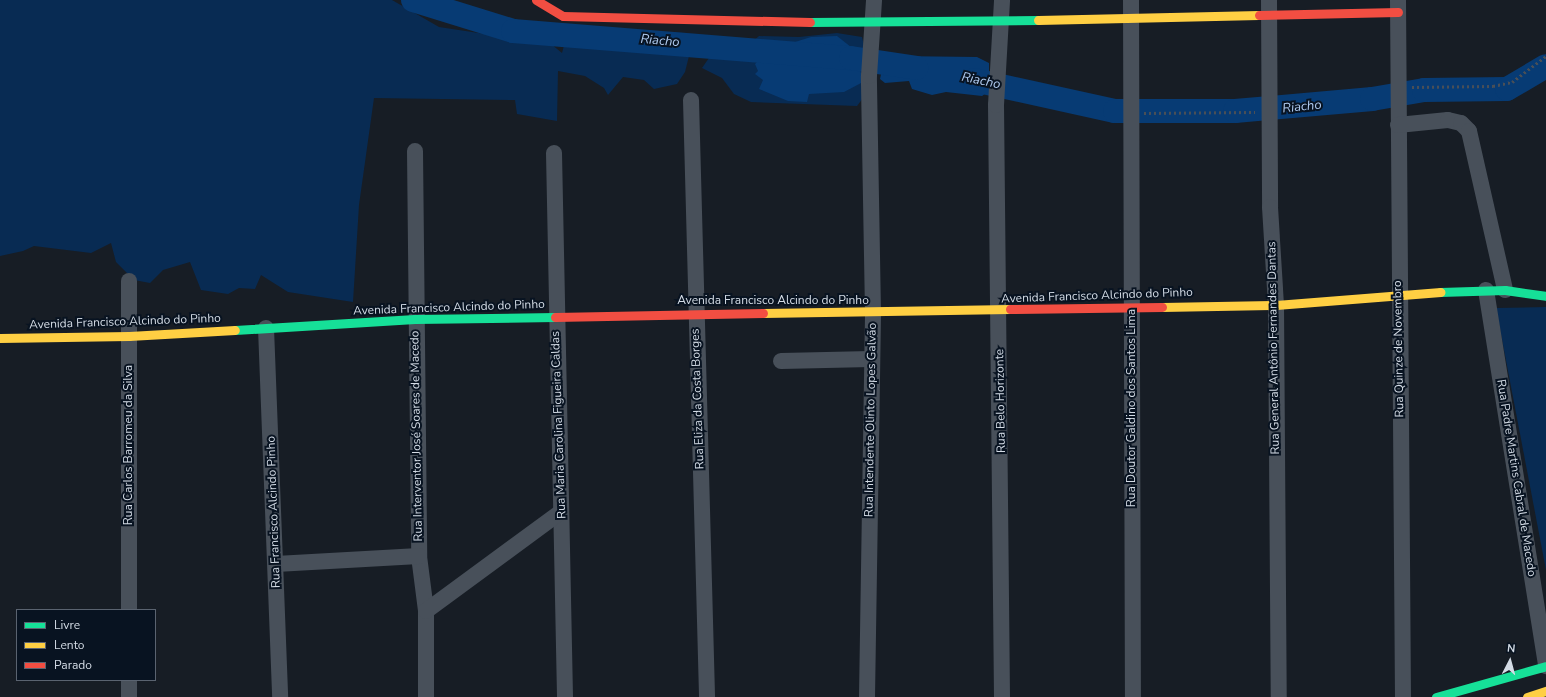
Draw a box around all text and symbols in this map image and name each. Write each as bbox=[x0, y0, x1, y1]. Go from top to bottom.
water label: Riacho bbox=[640, 32, 680, 50]
water label: Riacho bbox=[960, 69, 1002, 93]
water label: Riacho bbox=[1282, 97, 1322, 117]
street label: Rua General Antônio Fernandes Dantas bbox=[1265, 241, 1283, 455]
street label: Rua Quinze de Novembro bbox=[1391, 280, 1407, 418]
street label: Avenida Francisco Alcindo do Pinho bbox=[1001, 285, 1193, 307]
street label: Avenida Francisco Alcindo do Pinho bbox=[677, 294, 869, 308]
street label: Avenida Francisco Alcindo do Pinho bbox=[353, 297, 545, 319]
street label: Rua Doutor Galdino dos Santos Lima bbox=[1125, 309, 1139, 507]
street label: Avenida Francisco Alcindo do Pinho bbox=[29, 311, 221, 333]
street label: Rua Intendente Olinto Lopes Galvão bbox=[862, 323, 880, 517]
street label: Rua Eliza da Costa Borges bbox=[688, 328, 708, 470]
street label: Rua Interventor José Soares de Macedo bbox=[408, 330, 426, 542]
street label: Rua Maria Carolina Figueira Caldas bbox=[549, 331, 569, 519]
street label: Rua Belo Horizonte bbox=[993, 349, 1009, 453]
street label: Rua Carlos Barromeu da Silva bbox=[122, 365, 136, 525]
street label: Rua Padre Martins Cabral de Macedo bbox=[1493, 378, 1539, 578]
street label: Rua Francisco Alcindo Pinho bbox=[264, 436, 284, 588]
legend bbox=[16, 609, 156, 681]
text: Livre bbox=[54, 617, 80, 633]
text: Lento bbox=[54, 637, 84, 653]
north arrow bbox=[1490, 641, 1530, 681]
text: N bbox=[1506, 641, 1516, 656]
text: Parado bbox=[54, 657, 92, 673]

